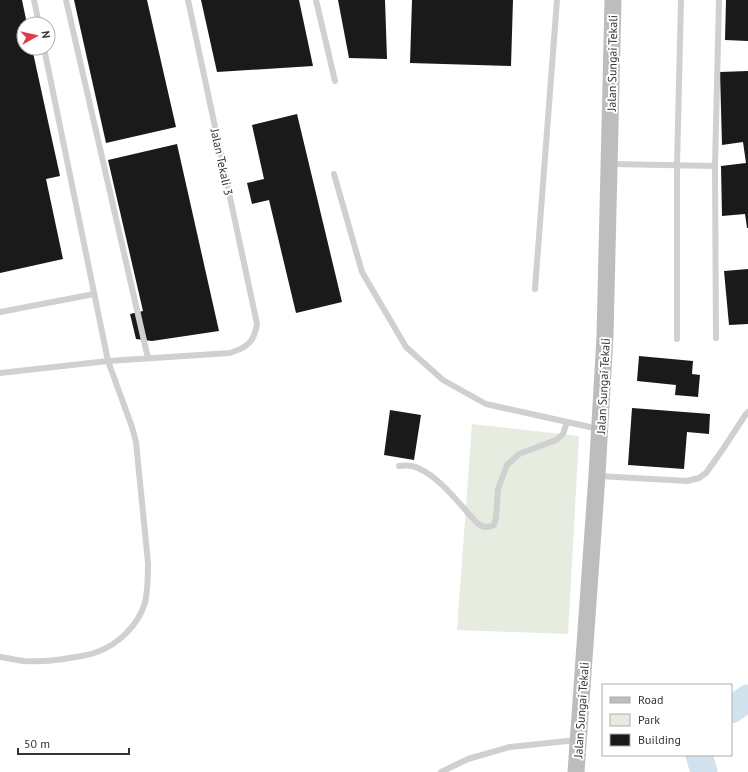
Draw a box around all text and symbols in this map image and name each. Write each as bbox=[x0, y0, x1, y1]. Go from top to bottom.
street label: Jalan Sungai Tekali bbox=[604, 15, 620, 112]
north arrow bbox=[16, 16, 56, 56]
text: N bbox=[38, 30, 53, 39]
street label: Jalan Tekali 3 bbox=[207, 126, 236, 197]
street label: Jalan Sungai Tekali bbox=[593, 338, 613, 435]
street label: Jalan Sungai Tekali bbox=[570, 662, 592, 759]
legend bbox=[602, 684, 732, 756]
text: Road bbox=[638, 692, 663, 707]
text: Park bbox=[638, 712, 660, 727]
scale bar bbox=[18, 730, 129, 756]
text: Building bbox=[638, 732, 681, 747]
text: 50 m bbox=[24, 736, 50, 751]

